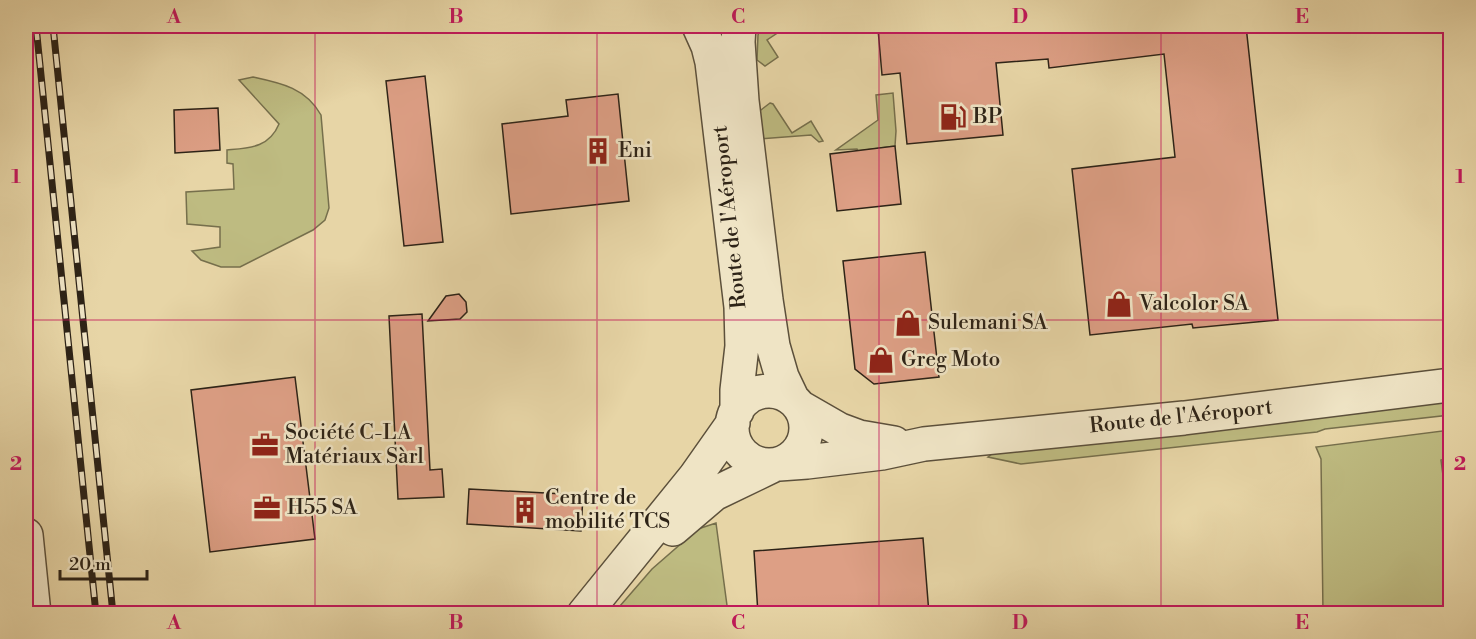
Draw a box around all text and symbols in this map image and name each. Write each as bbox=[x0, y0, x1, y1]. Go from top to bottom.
text: A bbox=[166, 5, 182, 30]
text: B bbox=[448, 5, 464, 30]
text: C bbox=[731, 5, 745, 30]
text: D bbox=[1012, 5, 1028, 30]
text: E bbox=[1295, 5, 1309, 30]
fuel station icon: BP bbox=[938, 102, 968, 132]
place label: BP bbox=[972, 104, 1002, 130]
street label: Route de l'Aéroport bbox=[707, 123, 753, 310]
building icon: Eni bbox=[583, 136, 613, 166]
place label: Eni bbox=[618, 138, 652, 164]
text: 1 bbox=[11, 165, 21, 190]
text: 1 bbox=[1455, 165, 1465, 190]
shop icon: Valcolor SA bbox=[1104, 289, 1134, 319]
place label: Valcolor SA bbox=[1138, 291, 1250, 317]
shop icon: Sulemani SA bbox=[893, 308, 923, 338]
place label: Sulemani SA bbox=[928, 310, 1048, 336]
shop icon: Greg Moto bbox=[866, 345, 896, 375]
place label: Greg Moto bbox=[901, 347, 1000, 373]
street label: Route de l'Aéroport bbox=[1088, 394, 1275, 440]
place label: Société C-LA Matériaux Sàrl bbox=[285, 420, 424, 470]
office icon: Société C-LA Matériaux Sàrl bbox=[250, 430, 280, 460]
text: 2 bbox=[10, 452, 22, 477]
text: 2 bbox=[1454, 452, 1466, 477]
place label: Centre de mobilité TCS bbox=[545, 485, 670, 535]
office icon: H55 SA bbox=[252, 493, 282, 523]
place label: H55 SA bbox=[287, 495, 358, 521]
building icon: Centre de mobilité TCS bbox=[510, 495, 540, 525]
scale bar bbox=[60, 543, 147, 581]
text: 20 m bbox=[69, 553, 111, 576]
text: A bbox=[166, 611, 182, 636]
text: B bbox=[448, 611, 464, 636]
text: C bbox=[731, 611, 745, 636]
text: D bbox=[1012, 611, 1028, 636]
text: E bbox=[1295, 611, 1309, 636]

